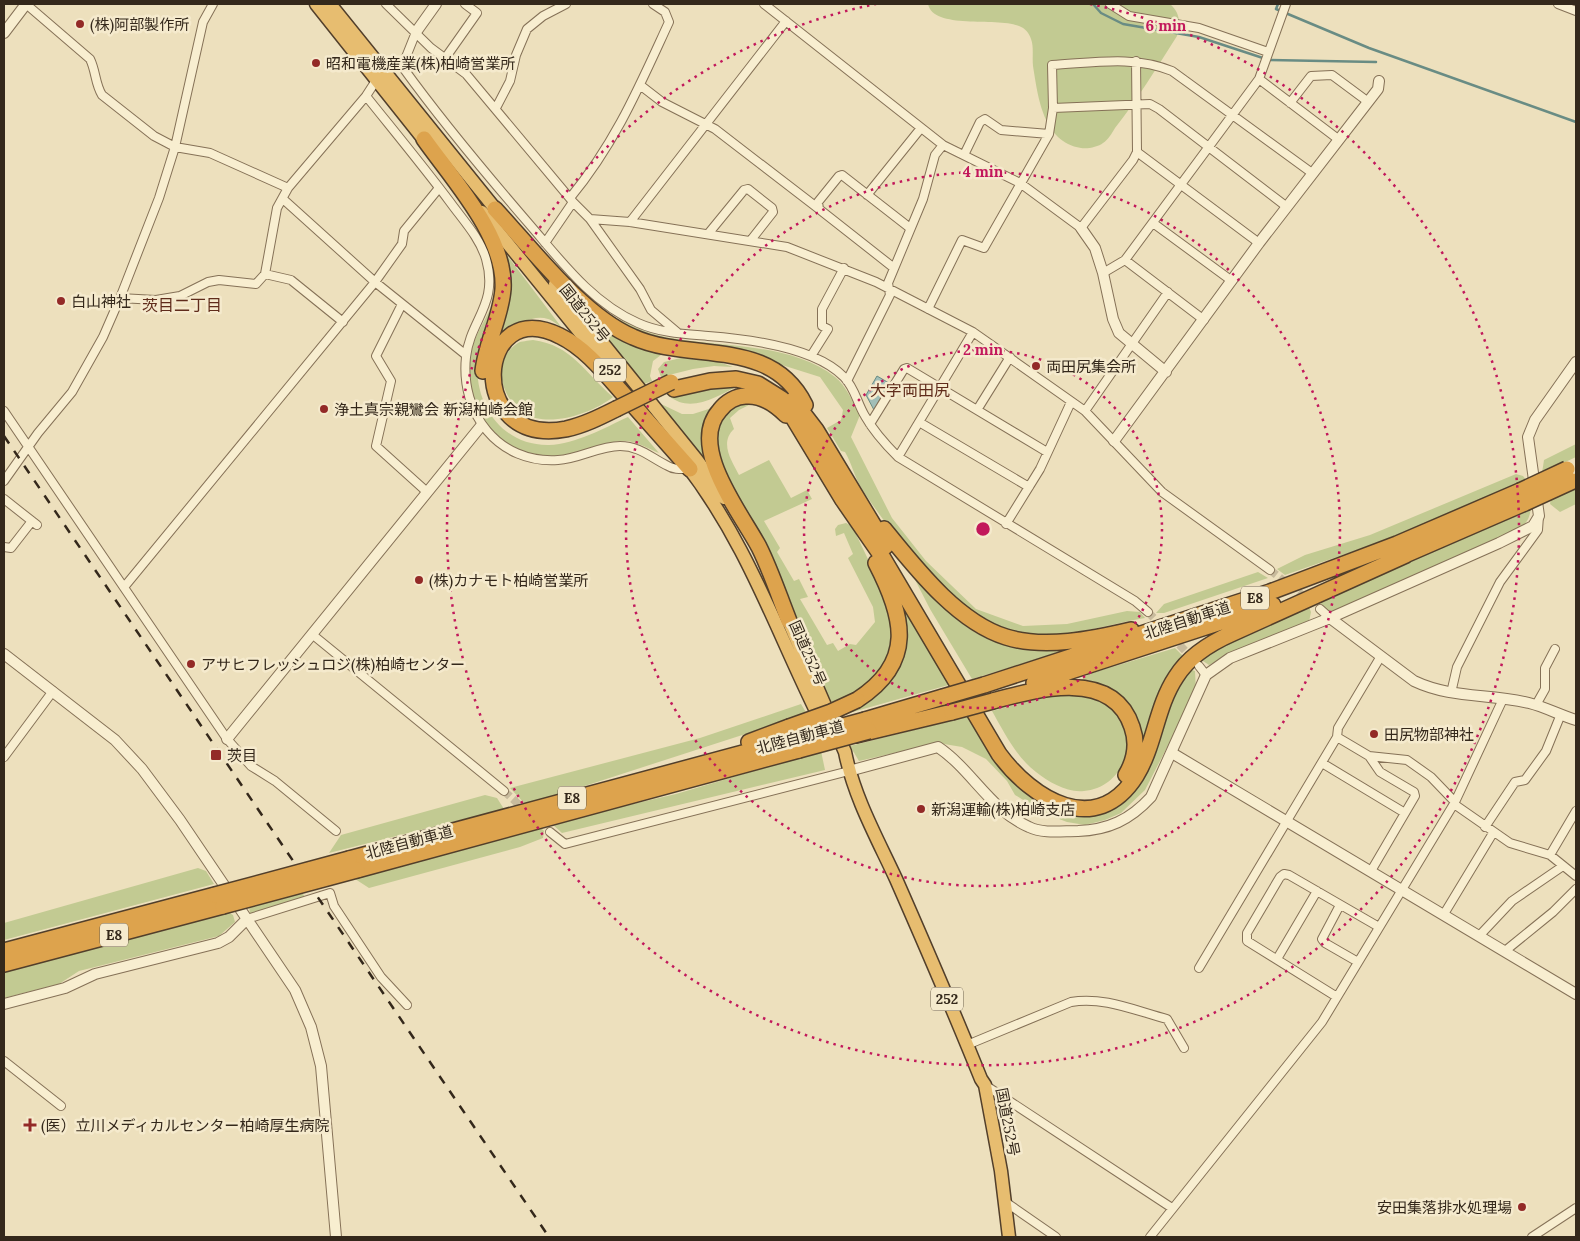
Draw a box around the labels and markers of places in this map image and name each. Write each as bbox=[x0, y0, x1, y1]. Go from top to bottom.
place label: (株)阿部製作所 bbox=[90, 15, 189, 35]
marker: (株)阿部製作所 bbox=[74, 18, 86, 30]
place label: 昭和電機産業(株)柏崎営業所 bbox=[326, 54, 515, 74]
marker: 昭和電機産業(株)柏崎営業所 bbox=[310, 57, 322, 69]
place label: 白山神社 bbox=[71, 292, 131, 311]
marker: 白山神社 bbox=[55, 295, 67, 307]
place label: 両田尻集会所 bbox=[1046, 357, 1136, 376]
marker: 両田尻集会所 bbox=[1030, 360, 1042, 372]
place label: 浄土真宗親鸞会 新潟柏崎会館 bbox=[334, 400, 533, 419]
marker: 浄土真宗親鸞会 新潟柏崎会館 bbox=[318, 403, 330, 415]
centre of rings bbox=[974, 520, 992, 538]
place label: (株)カナモト柏崎営業所 bbox=[429, 571, 588, 591]
marker: (株)カナモト柏崎営業所 bbox=[413, 574, 425, 586]
place label: アサヒフレッシュロジ(株)柏崎センター bbox=[201, 655, 465, 675]
marker: アサヒフレッシュロジ(株)柏崎センター bbox=[185, 658, 197, 670]
place label: 田尻物部神社 bbox=[1384, 725, 1474, 744]
marker: 田尻物部神社 bbox=[1368, 728, 1380, 740]
place label: 茨目 bbox=[227, 746, 257, 765]
marker: 茨目 bbox=[209, 748, 223, 762]
place label: 新潟運輸(株)柏崎支店 bbox=[931, 800, 1075, 820]
marker: 新潟運輸(株)柏崎支店 bbox=[915, 803, 927, 815]
place label: (医）立川メディカルセンター柏崎厚生病院 bbox=[41, 1116, 330, 1136]
marker: (医）立川メディカルセンター柏崎厚生病院 bbox=[23, 1118, 37, 1132]
place label: 安田集落排水処理場 bbox=[1377, 1198, 1512, 1217]
marker: 安田集落排水処理場 bbox=[1516, 1201, 1528, 1213]

